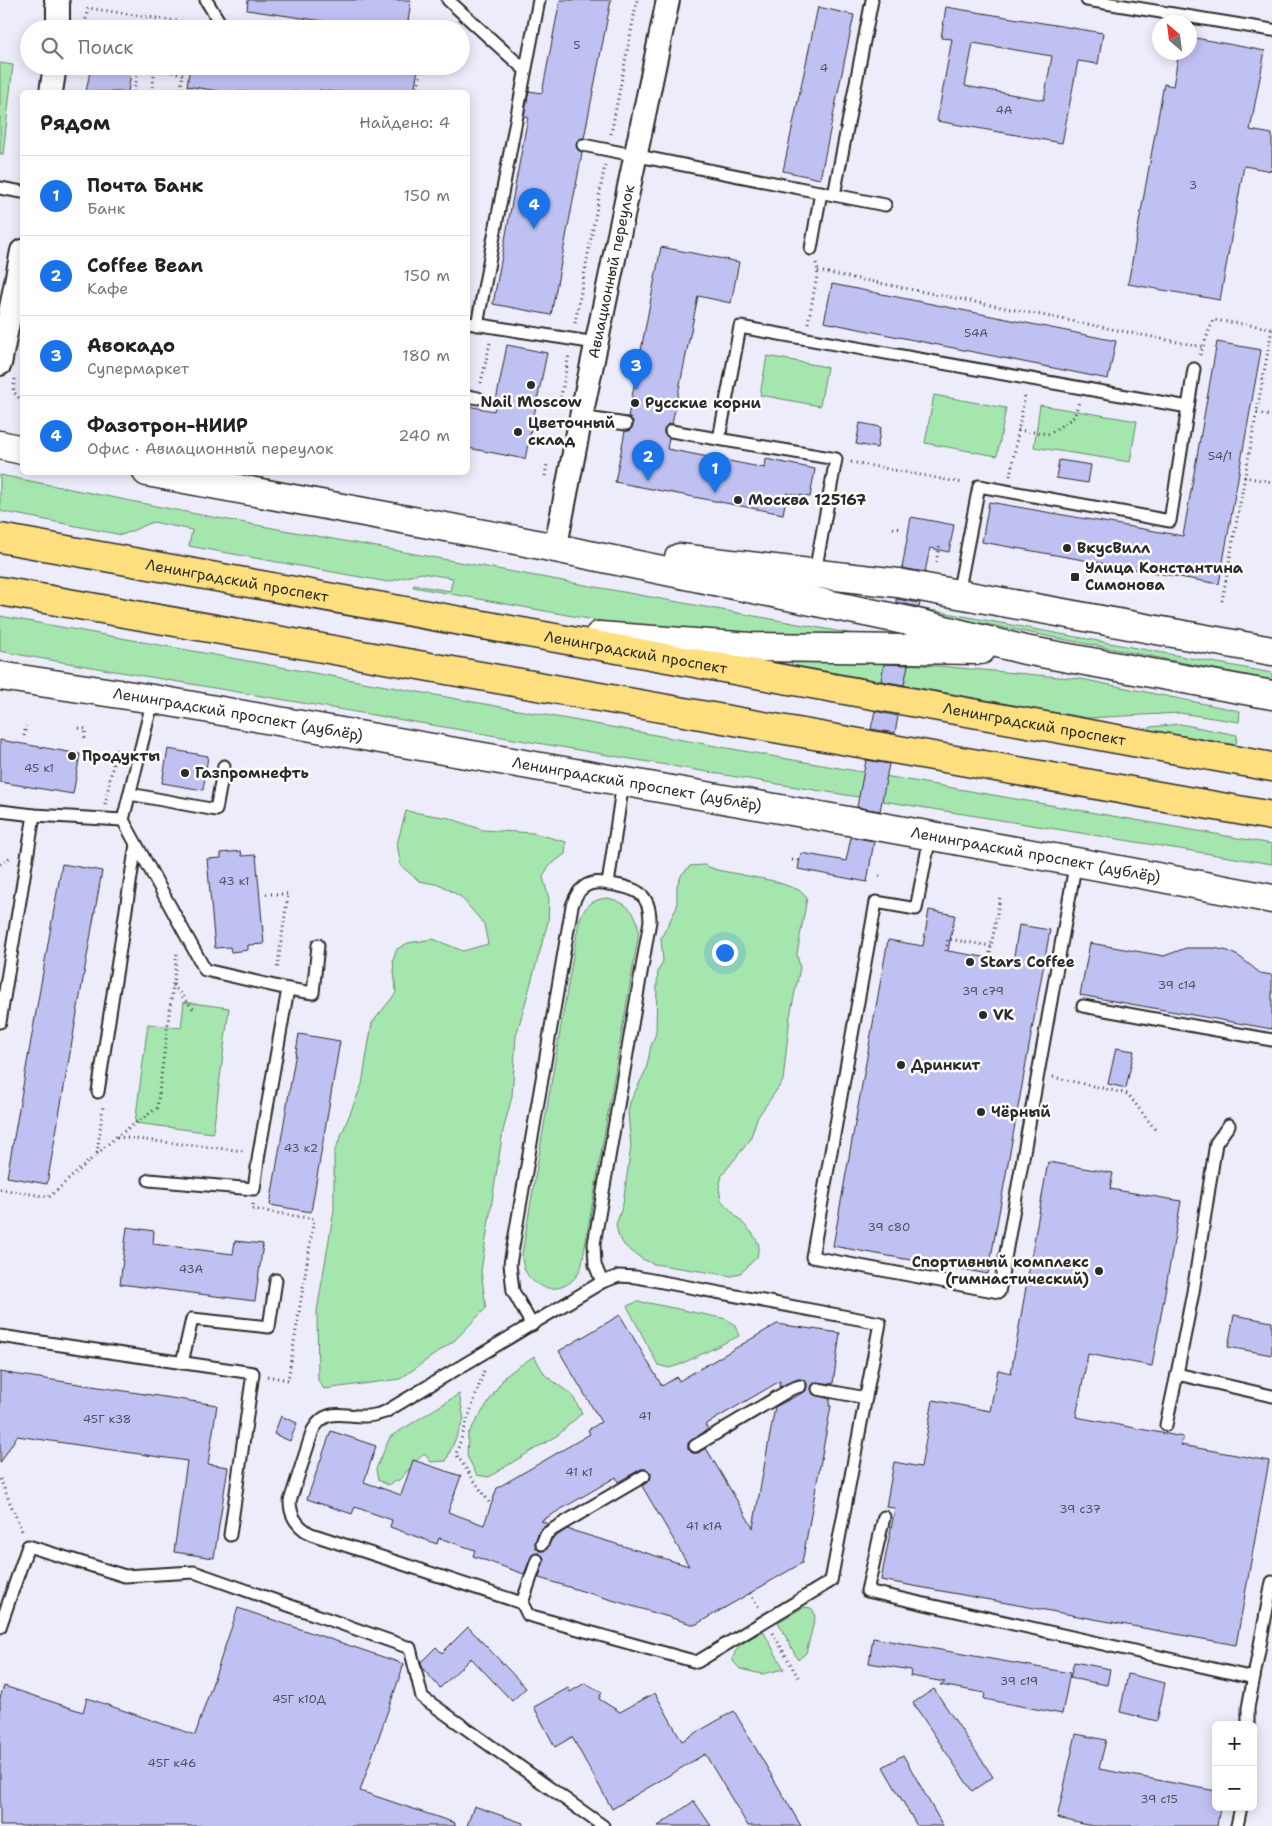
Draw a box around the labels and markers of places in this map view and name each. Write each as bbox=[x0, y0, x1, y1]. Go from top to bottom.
pin: 4 bbox=[518, 188, 550, 229]
pin: 3 bbox=[620, 349, 652, 390]
marker: Nail Moscow bbox=[525, 379, 537, 391]
place label: Nail Moscow bbox=[480, 392, 582, 412]
place label: Русские корни bbox=[645, 393, 761, 413]
marker: Русские корни bbox=[629, 397, 641, 409]
place label: Цветочный склад bbox=[528, 413, 616, 450]
marker: Цветочный склад bbox=[512, 426, 524, 438]
pin: 2 bbox=[632, 440, 664, 481]
pin: 1 bbox=[699, 452, 731, 493]
place label: Москва 125167 bbox=[748, 490, 867, 510]
marker: Москва 125167 bbox=[732, 494, 744, 506]
place label: ВкусВилл bbox=[1077, 538, 1150, 558]
marker: ВкусВилл bbox=[1061, 542, 1073, 554]
place label: Улица Константина Симонова bbox=[1085, 558, 1244, 595]
marker: Улица Константина Симонова bbox=[1069, 571, 1081, 583]
place label: Продукты bbox=[82, 746, 160, 766]
marker: Продукты bbox=[66, 750, 78, 762]
place label: Газпромнефть bbox=[195, 763, 309, 783]
marker: Газпромнефть bbox=[179, 767, 191, 779]
place label: Stars Coffee bbox=[980, 952, 1075, 972]
marker: Stars Coffee bbox=[964, 956, 976, 968]
place label: VK bbox=[993, 1005, 1015, 1025]
marker: VK bbox=[977, 1009, 989, 1021]
place label: Дринкит bbox=[911, 1055, 980, 1075]
marker: Дринкит bbox=[895, 1059, 907, 1071]
place label: Чёрный bbox=[991, 1102, 1051, 1122]
marker: Чёрный bbox=[975, 1106, 987, 1118]
place label: Спортивный комплекс (гимнастический) bbox=[912, 1252, 1089, 1289]
marker: Спортивный комплекс (гимнастический) bbox=[1093, 1265, 1105, 1277]

